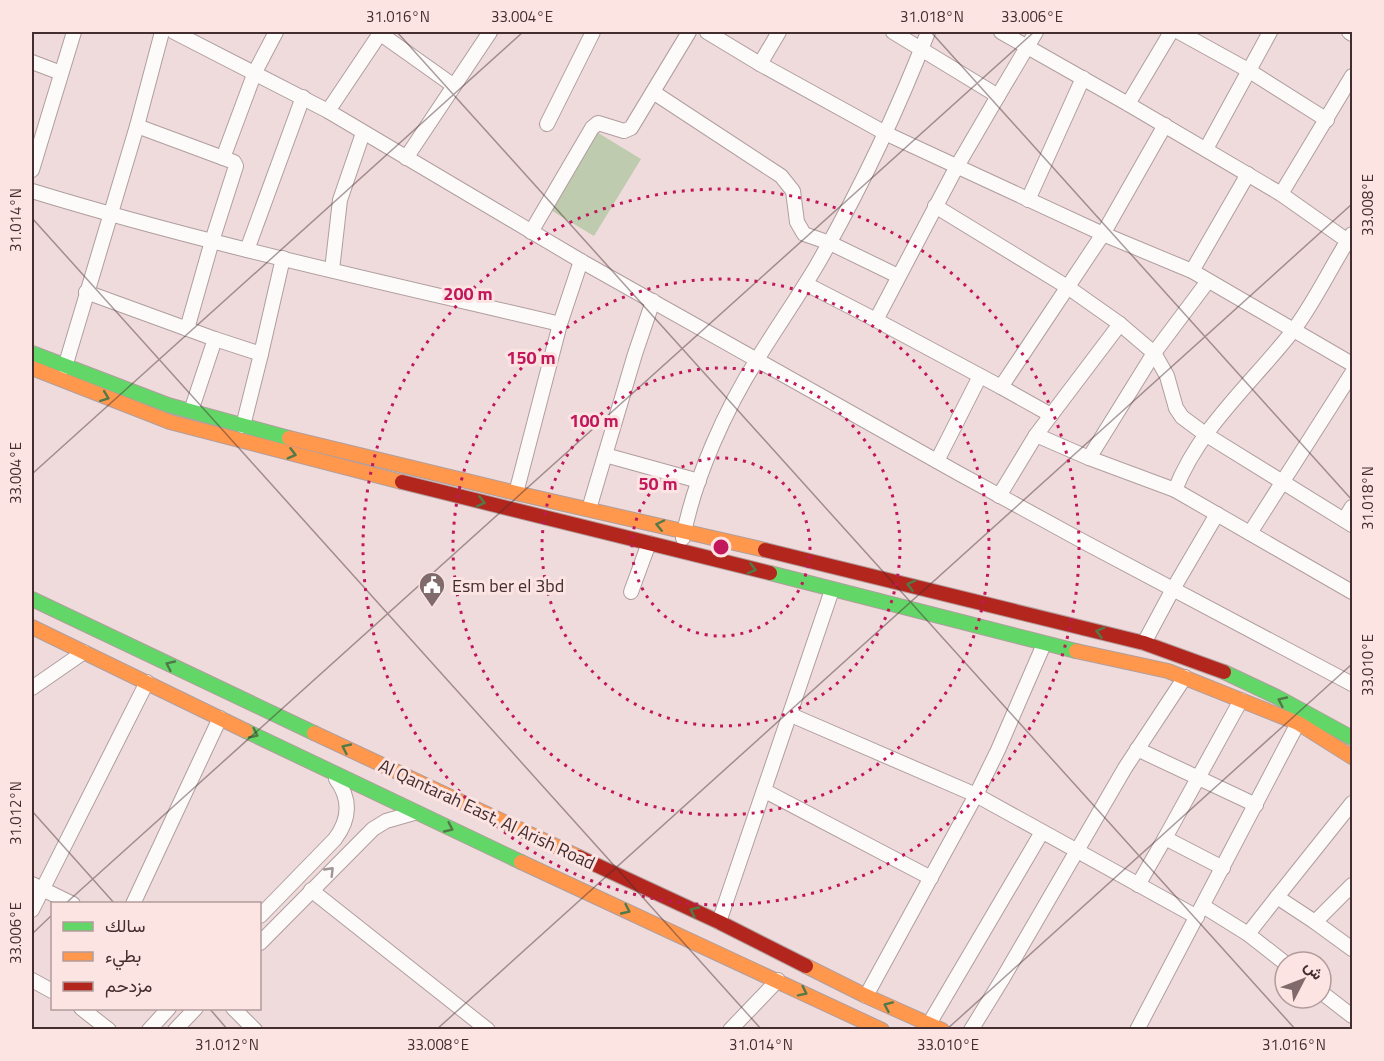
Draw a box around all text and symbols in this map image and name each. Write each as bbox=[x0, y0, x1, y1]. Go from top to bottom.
text: 31.016°N bbox=[366, 5, 430, 28]
text: 33.004°E bbox=[491, 5, 553, 28]
text: 31.018°N bbox=[900, 5, 964, 28]
text: 33.006°E bbox=[1001, 5, 1063, 28]
text: 33.008°E bbox=[1356, 174, 1379, 236]
text: 31.014°N bbox=[4, 188, 27, 252]
text: 200 m bbox=[443, 280, 493, 307]
text: 150 m bbox=[506, 344, 556, 371]
one-way arrow bbox=[100, 390, 110, 403]
text: 100 m bbox=[569, 407, 619, 434]
text: 33.004°E bbox=[4, 442, 27, 504]
one-way arrow bbox=[287, 447, 297, 460]
text: 31.018°N bbox=[1356, 466, 1379, 530]
text: 50 m bbox=[638, 470, 678, 497]
one-way arrow bbox=[476, 494, 486, 507]
one-way arrow bbox=[655, 520, 665, 533]
centre of rings bbox=[711, 537, 731, 557]
one-way arrow bbox=[746, 562, 756, 574]
public building icon: Esm ber el 3bd bbox=[417, 570, 447, 608]
place label: Esm ber el 3bd bbox=[452, 572, 564, 599]
one-way arrow bbox=[906, 580, 916, 593]
one-way arrow bbox=[1096, 627, 1106, 639]
text: 33.010°E bbox=[1356, 634, 1379, 696]
one-way arrow bbox=[166, 660, 177, 672]
one-way arrow bbox=[1278, 696, 1289, 708]
one-way arrow bbox=[248, 727, 259, 739]
one-way arrow bbox=[342, 744, 353, 756]
street label: Al Qantarah East, Al Arish Road bbox=[374, 752, 600, 876]
text: 31.012°N bbox=[4, 781, 27, 845]
one-way arrow bbox=[443, 820, 454, 832]
one-way arrow bbox=[322, 868, 333, 879]
text: 33.006°E bbox=[4, 902, 27, 964]
legend bbox=[51, 902, 261, 1010]
one-way arrow bbox=[620, 902, 631, 914]
one-way arrow bbox=[690, 906, 701, 918]
text: سالك bbox=[105, 912, 145, 939]
text: بطيء bbox=[105, 942, 141, 971]
north arrow bbox=[1273, 950, 1333, 1010]
text: ش bbox=[1299, 955, 1330, 985]
text: مزدحم bbox=[105, 972, 152, 999]
one-way arrow bbox=[796, 985, 807, 997]
one-way arrow bbox=[884, 1001, 895, 1013]
text: 31.012°N bbox=[195, 1033, 259, 1056]
text: 33.008°E bbox=[407, 1033, 469, 1056]
text: 31.014°N bbox=[729, 1033, 793, 1056]
text: 33.010°E bbox=[917, 1033, 979, 1056]
text: 31.016°N bbox=[1262, 1033, 1326, 1056]

